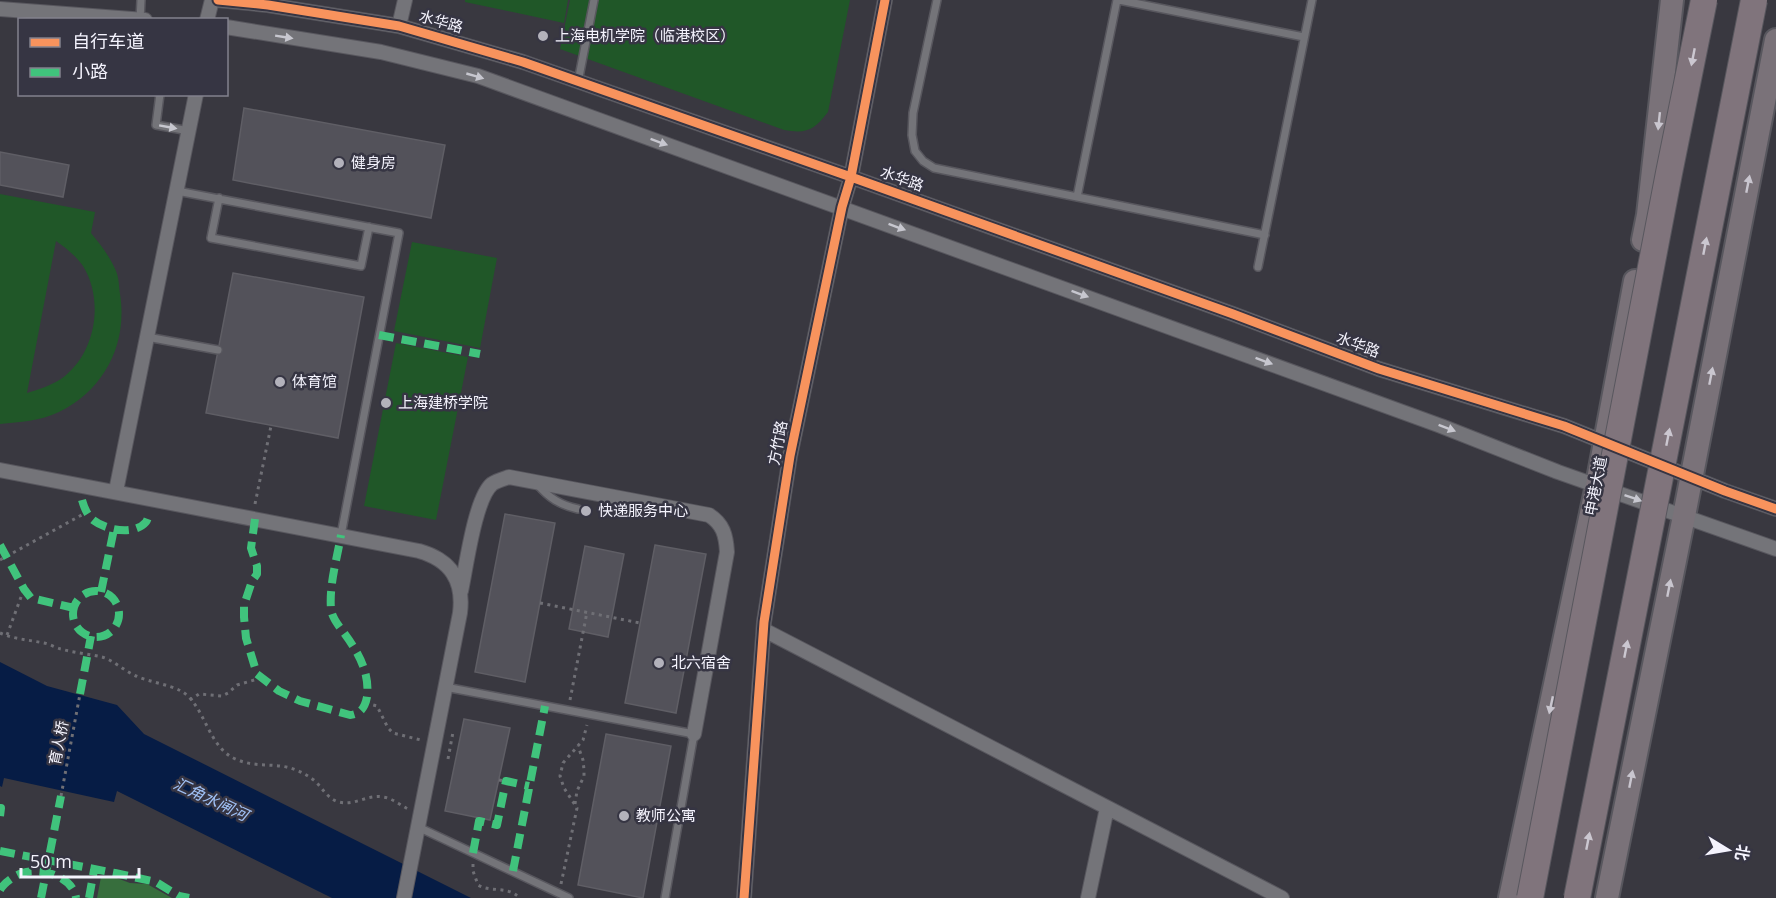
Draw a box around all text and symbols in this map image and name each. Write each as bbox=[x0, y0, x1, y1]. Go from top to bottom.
street label: 水华路 bbox=[417, 5, 466, 37]
legend bbox=[18, 18, 228, 96]
place label: 上海电机学院（临港校区） bbox=[555, 25, 735, 45]
text: 自行车道 bbox=[72, 29, 144, 53]
marker: 上海电机学院（临港校区） bbox=[536, 29, 550, 43]
one-way arrow bbox=[275, 32, 294, 41]
one-way arrow bbox=[1688, 48, 1697, 67]
text: 小路 bbox=[72, 59, 108, 83]
one-way arrow bbox=[466, 72, 484, 81]
one-way arrow bbox=[1654, 111, 1664, 130]
one-way arrow bbox=[159, 123, 178, 132]
one-way arrow bbox=[650, 137, 668, 147]
place label: 健身房 bbox=[351, 152, 396, 172]
marker: 健身房 bbox=[332, 156, 346, 170]
street label: 水华路 bbox=[878, 161, 927, 195]
one-way arrow bbox=[1744, 175, 1753, 194]
one-way arrow bbox=[888, 223, 906, 233]
one-way arrow bbox=[1701, 236, 1710, 255]
one-way arrow bbox=[1072, 290, 1090, 300]
street label: 水华路 bbox=[1334, 327, 1383, 361]
one-way arrow bbox=[1255, 356, 1273, 366]
one-way arrow bbox=[1707, 366, 1716, 385]
place label: 体育馆 bbox=[292, 371, 337, 391]
marker: 体育馆 bbox=[273, 375, 287, 389]
place label: 上海建桥学院 bbox=[398, 392, 488, 412]
marker: 上海建桥学院 bbox=[379, 396, 393, 410]
street label: 方竹路 bbox=[763, 419, 791, 467]
one-way arrow bbox=[1438, 424, 1456, 433]
one-way arrow bbox=[1664, 428, 1673, 447]
street label: 申港大道 bbox=[1579, 454, 1611, 517]
one-way arrow bbox=[1624, 493, 1642, 503]
place label: 快递服务中心 bbox=[598, 500, 688, 520]
marker: 快递服务中心 bbox=[579, 504, 593, 518]
one-way arrow bbox=[1665, 579, 1675, 597]
one-way arrow bbox=[1622, 640, 1631, 659]
place label: 北六宿舍 bbox=[671, 652, 731, 672]
marker: 北六宿舍 bbox=[652, 656, 666, 670]
one-way arrow bbox=[1546, 695, 1555, 714]
street label: 育人桥 bbox=[44, 719, 72, 767]
one-way arrow bbox=[1627, 769, 1636, 788]
water label: 汇角水闸河 bbox=[170, 772, 255, 827]
place label: 教师公寓 bbox=[636, 805, 696, 825]
marker: 教师公寓 bbox=[617, 809, 631, 823]
north arrow bbox=[1698, 820, 1758, 880]
one-way arrow bbox=[1584, 831, 1593, 850]
scale bar bbox=[21, 841, 140, 879]
text: 北 bbox=[1730, 843, 1755, 863]
text: 50 m bbox=[30, 849, 72, 873]

